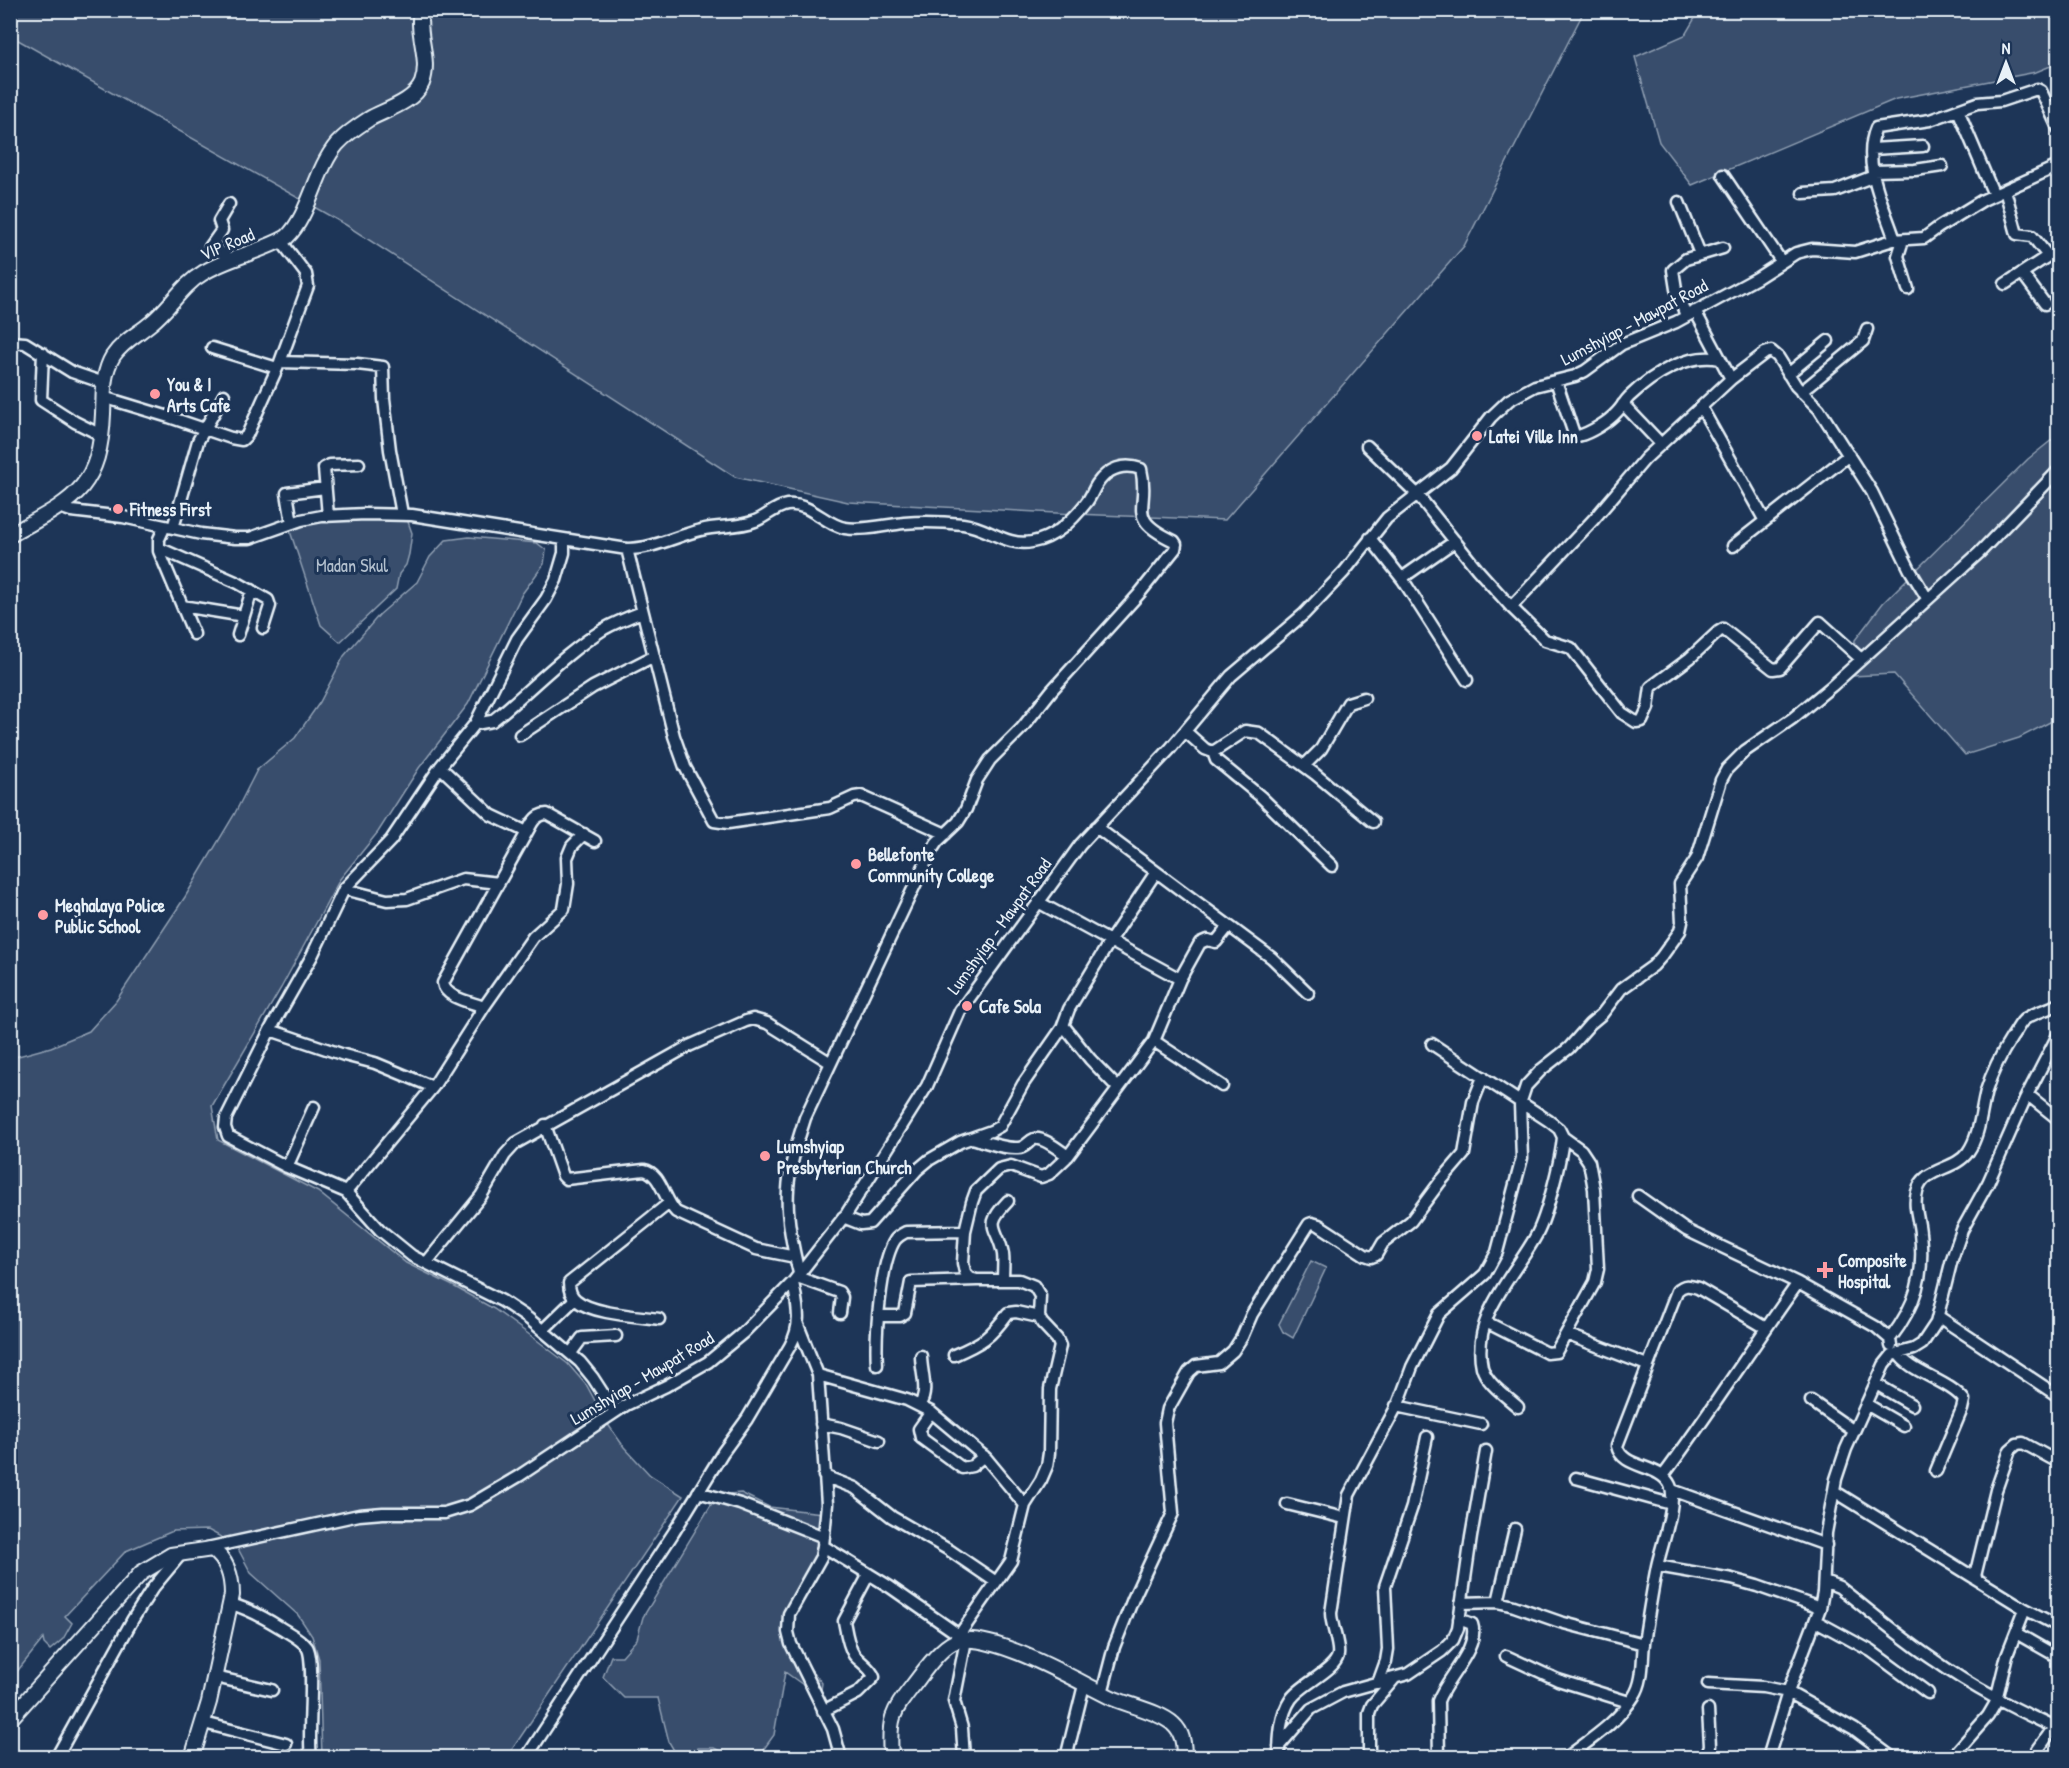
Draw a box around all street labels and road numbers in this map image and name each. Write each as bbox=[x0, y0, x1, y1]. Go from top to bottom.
street label: VIP Road bbox=[196, 221, 258, 267]
street label: Lumshyiap - Mawpat Road bbox=[1556, 273, 1712, 371]
street label: Lumshyiap - Mawpat Road bbox=[941, 853, 1057, 999]
street label: Lumshyiap - Mawpat Road bbox=[566, 1325, 718, 1431]

